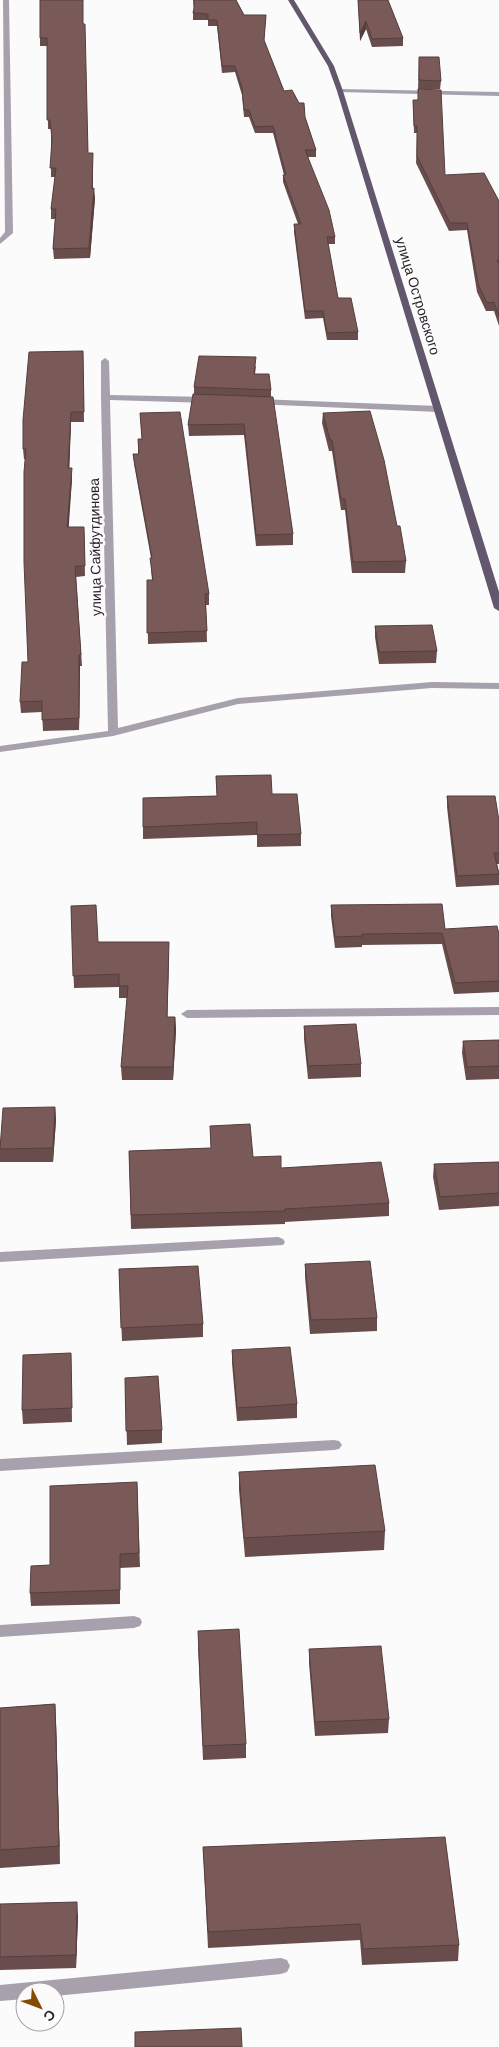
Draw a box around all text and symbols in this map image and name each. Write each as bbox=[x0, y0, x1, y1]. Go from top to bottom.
street label: улица Островского bbox=[392, 235, 445, 357]
street label: улица Сайфутдинова bbox=[85, 478, 104, 616]
north arrow bbox=[15, 1982, 65, 2032]
text: С bbox=[40, 2007, 60, 2025]

